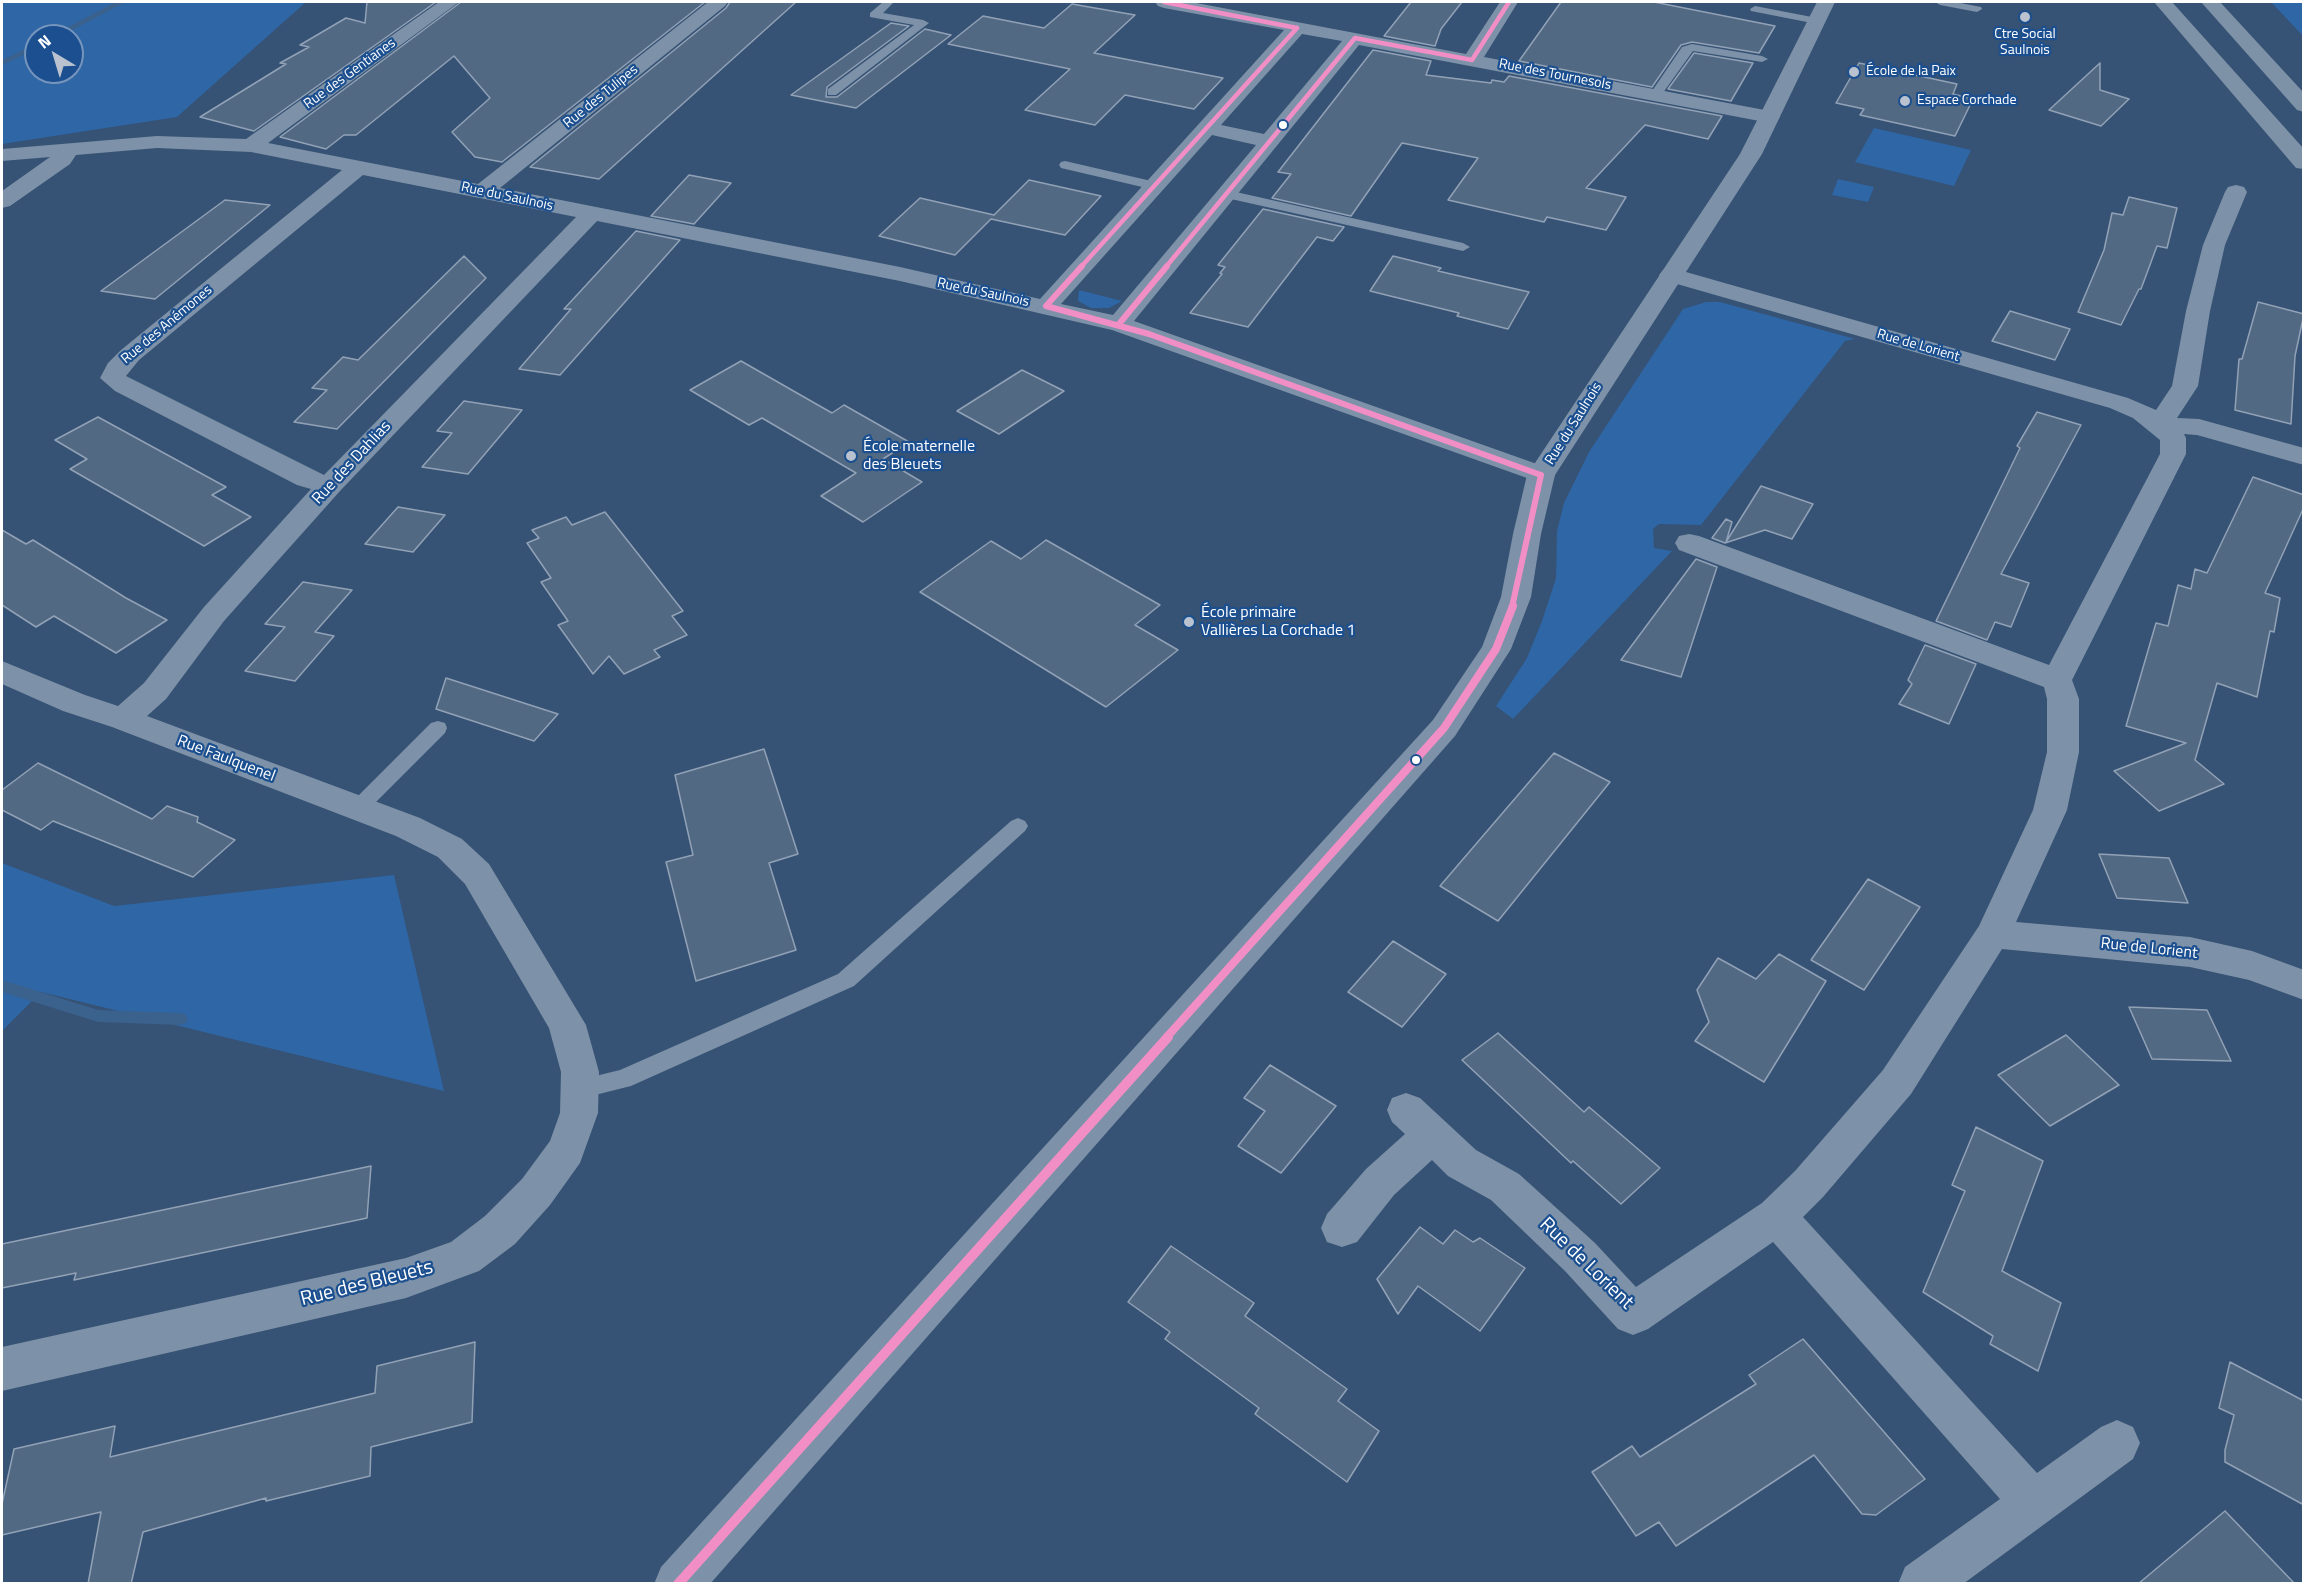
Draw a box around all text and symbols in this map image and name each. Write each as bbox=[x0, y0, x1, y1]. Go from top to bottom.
marker: Ctre Social Saulnois bbox=[2018, 10, 2032, 24]
north arrow bbox=[24, 24, 84, 84]
place label: Ctre Social Saulnois bbox=[1994, 27, 2056, 60]
text: N bbox=[32, 29, 56, 54]
street label: Rue des Gentianes bbox=[301, 35, 399, 113]
street label: Rue des Tournesols bbox=[1497, 56, 1613, 94]
street label: Rue des Tulipes bbox=[560, 62, 642, 132]
place label: École de la Paix bbox=[1866, 64, 1956, 80]
marker: École de la Paix bbox=[1847, 65, 1861, 79]
place label: Espace Corchade bbox=[1917, 93, 2016, 109]
marker: Espace Corchade bbox=[1898, 94, 1912, 108]
unlabelled marker bbox=[1277, 119, 1289, 131]
street label: Rue du Saulnois bbox=[459, 179, 555, 215]
street label: Rue du Saulnois bbox=[935, 275, 1031, 311]
street label: Rue des Anémones bbox=[118, 282, 216, 368]
street label: Rue de Lorient bbox=[1875, 326, 1961, 366]
street label: Rue du Saulnois bbox=[1542, 380, 1606, 468]
street label: Rue des Dahlias bbox=[308, 417, 396, 509]
place label: École maternelle des Bleuets bbox=[863, 437, 975, 475]
marker: École maternelle des Bleuets bbox=[844, 449, 858, 463]
place label: École primaire Vallières La Corchade 1 bbox=[1201, 603, 1355, 641]
marker: École primaire Vallières La Corchade 1 bbox=[1182, 615, 1196, 629]
street label: Rue Faulquenel bbox=[174, 732, 278, 786]
unlabelled marker bbox=[1410, 754, 1422, 766]
street label: Rue de Lorient bbox=[2100, 934, 2198, 964]
street label: Rue de Lorient bbox=[1534, 1213, 1638, 1315]
street label: Rue des Bleuets bbox=[298, 1256, 436, 1312]

